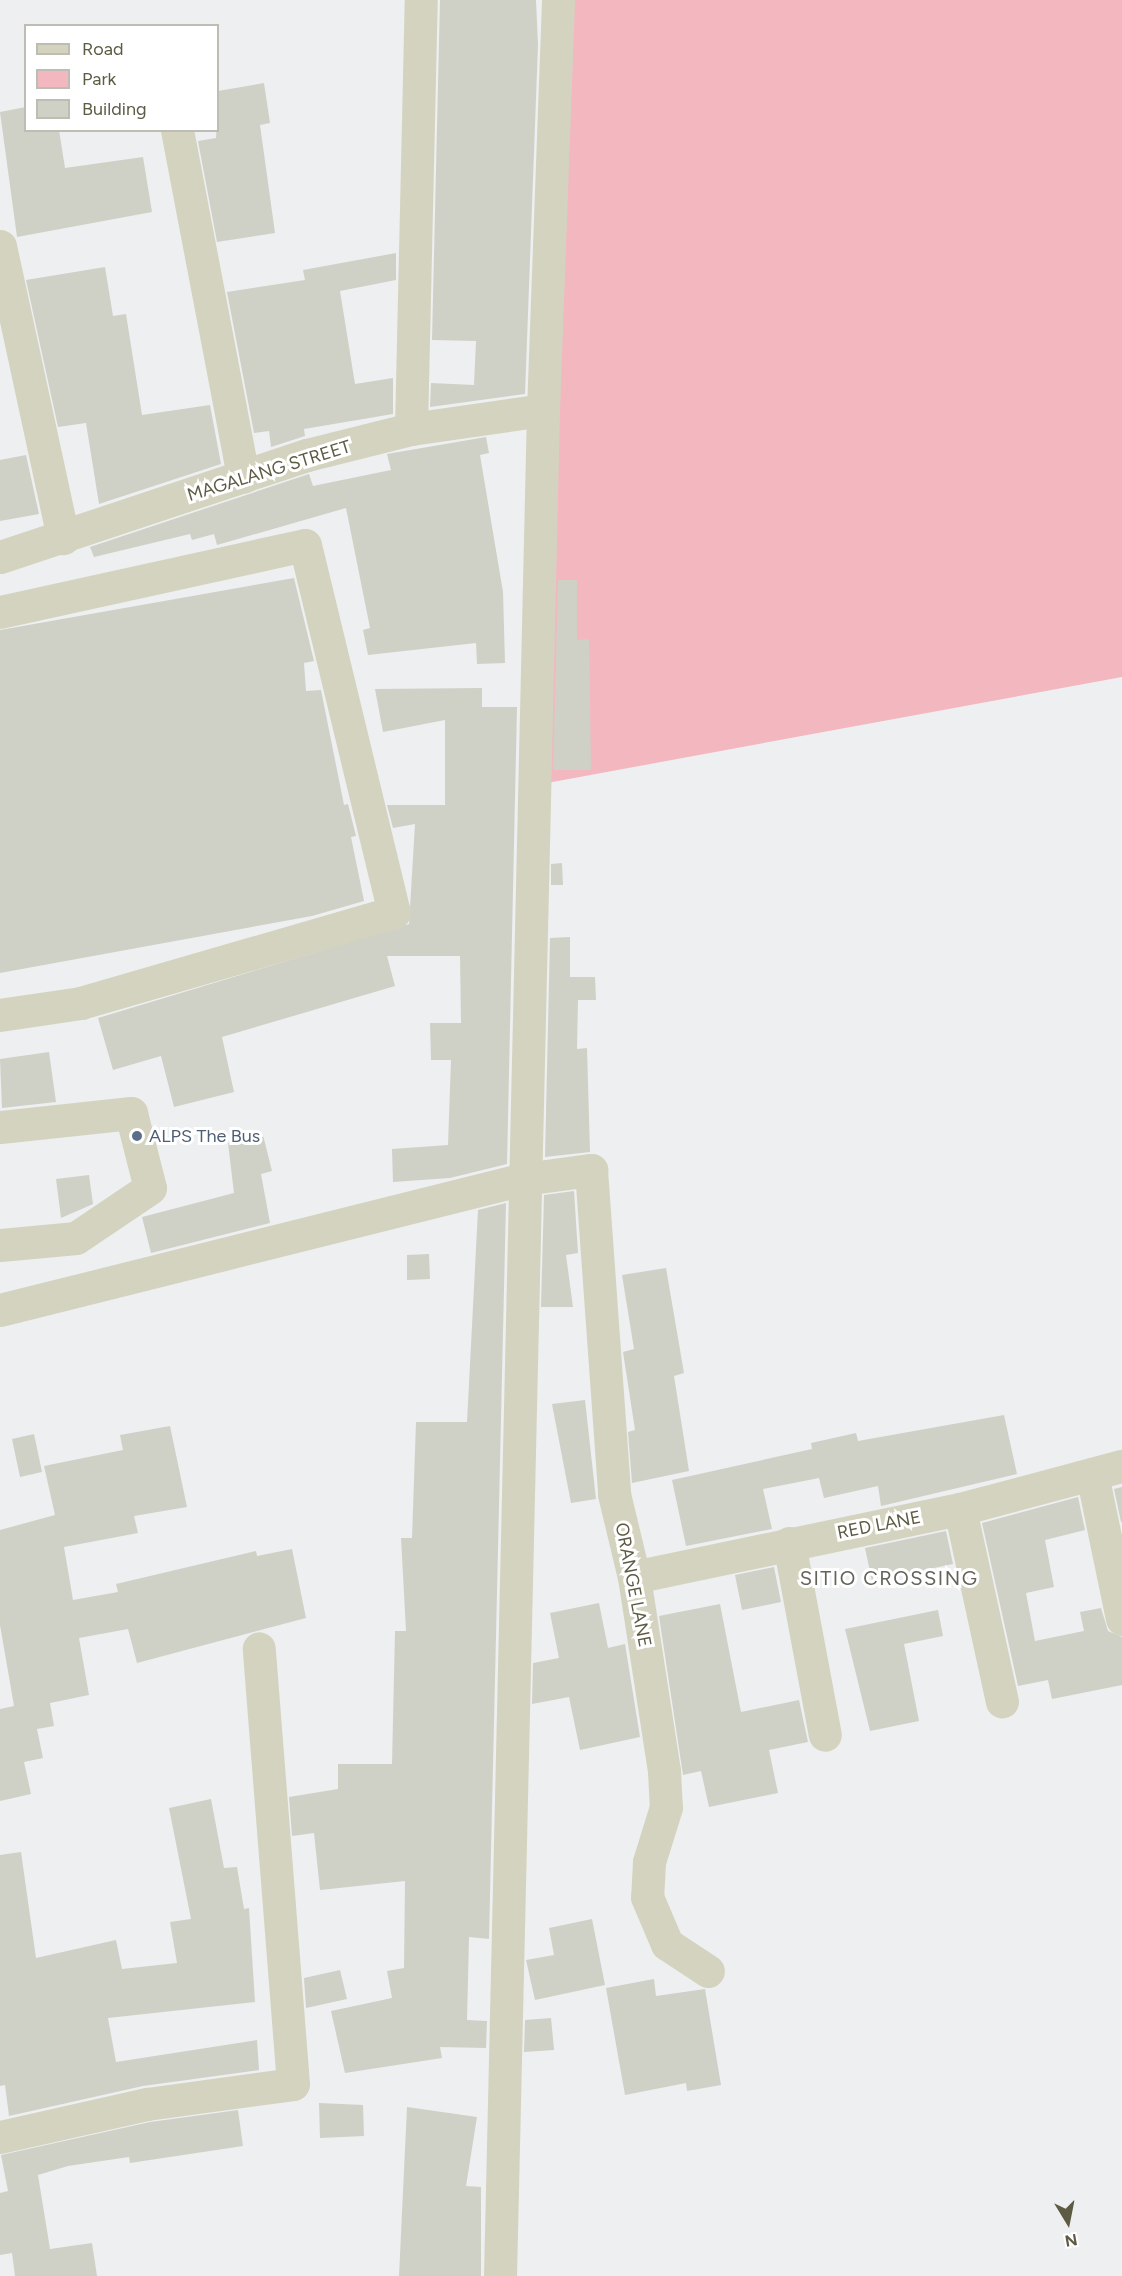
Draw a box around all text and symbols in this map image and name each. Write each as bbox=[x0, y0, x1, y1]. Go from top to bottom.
legend bbox=[24, 24, 219, 132]
text: Road bbox=[82, 38, 123, 60]
text: Park bbox=[82, 68, 116, 90]
text: Building bbox=[82, 98, 147, 120]
street label: MAGALANG STREET bbox=[185, 436, 353, 506]
place label: ALPS The Bus bbox=[149, 1125, 260, 1147]
marker: ALPS The Bus bbox=[130, 1129, 144, 1143]
street label: RED LANE bbox=[835, 1506, 923, 1544]
street label: ORANGE LANE bbox=[610, 1521, 656, 1649]
district label: SITIO CROSSING bbox=[800, 1566, 978, 1590]
north arrow bbox=[1038, 2192, 1098, 2252]
text: N bbox=[1063, 2230, 1079, 2251]

